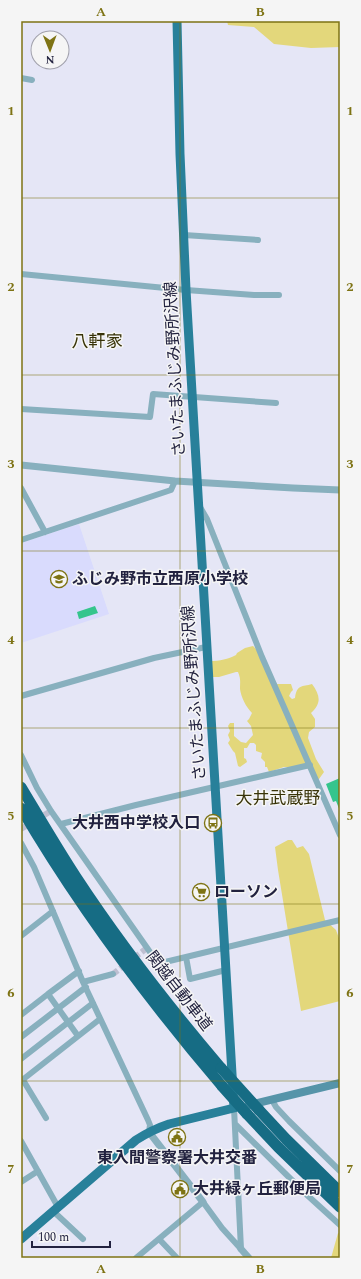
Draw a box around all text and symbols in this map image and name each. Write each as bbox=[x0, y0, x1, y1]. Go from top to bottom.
text: A bbox=[96, 2, 106, 22]
text: B bbox=[255, 2, 265, 22]
north arrow bbox=[30, 30, 70, 70]
text: N bbox=[46, 51, 55, 68]
text: 1 bbox=[7, 101, 15, 121]
text: 1 bbox=[346, 101, 354, 121]
text: 2 bbox=[7, 277, 15, 297]
text: 2 bbox=[346, 277, 354, 297]
street label: さいたまふじみ野所沢線 bbox=[158, 281, 192, 457]
district label: 八軒家 bbox=[72, 329, 123, 355]
text: 3 bbox=[7, 454, 15, 474]
text: 3 bbox=[346, 454, 354, 474]
place label: ふじみ野市立西原小学校 bbox=[72, 567, 248, 591]
school or university icon: ふじみ野市立西原小学校 bbox=[49, 569, 69, 589]
street label: さいたまふじみ野所沢線 bbox=[176, 605, 212, 781]
text: 4 bbox=[7, 630, 15, 650]
text: 4 bbox=[346, 630, 354, 650]
district label: 大井武蔵野 bbox=[236, 786, 321, 812]
text: 5 bbox=[7, 806, 15, 826]
text: 5 bbox=[346, 806, 354, 826]
place label: 大井西中学校入口 bbox=[72, 811, 200, 835]
bus stop icon: 大井西中学校入口 bbox=[203, 813, 223, 833]
place label: ローソン bbox=[214, 880, 278, 904]
supermarket icon: ローソン bbox=[191, 882, 211, 902]
street label: 関越自動車道 bbox=[140, 946, 218, 1036]
text: 6 bbox=[7, 983, 15, 1003]
text: 6 bbox=[346, 983, 354, 1003]
public building icon: 東入間警察署大井交番 bbox=[167, 1127, 187, 1147]
place label: 東入間警察署大井交番 bbox=[97, 1146, 257, 1170]
text: 7 bbox=[7, 1159, 15, 1179]
text: 7 bbox=[346, 1159, 354, 1179]
place label: 大井緑ヶ丘郵便局 bbox=[193, 1177, 321, 1201]
public building icon: 大井緑ヶ丘郵便局 bbox=[170, 1179, 190, 1199]
scale bar bbox=[32, 1223, 110, 1249]
text: 100 m bbox=[38, 1228, 69, 1247]
text: A bbox=[96, 1259, 106, 1279]
text: B bbox=[255, 1259, 265, 1279]

